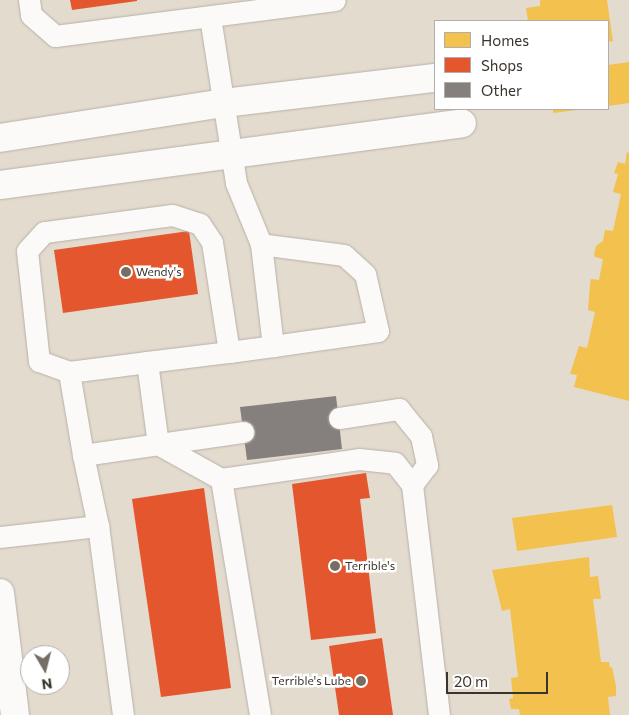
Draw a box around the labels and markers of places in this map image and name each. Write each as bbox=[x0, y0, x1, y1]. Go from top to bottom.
place label: Wendy's bbox=[136, 265, 182, 279]
marker: Wendy's bbox=[120, 266, 132, 278]
place label: Terrible's bbox=[345, 559, 395, 573]
marker: Terrible's bbox=[329, 560, 341, 572]
place label: Terrible's Lube bbox=[272, 674, 351, 688]
marker: Terrible's Lube bbox=[355, 675, 367, 687]

